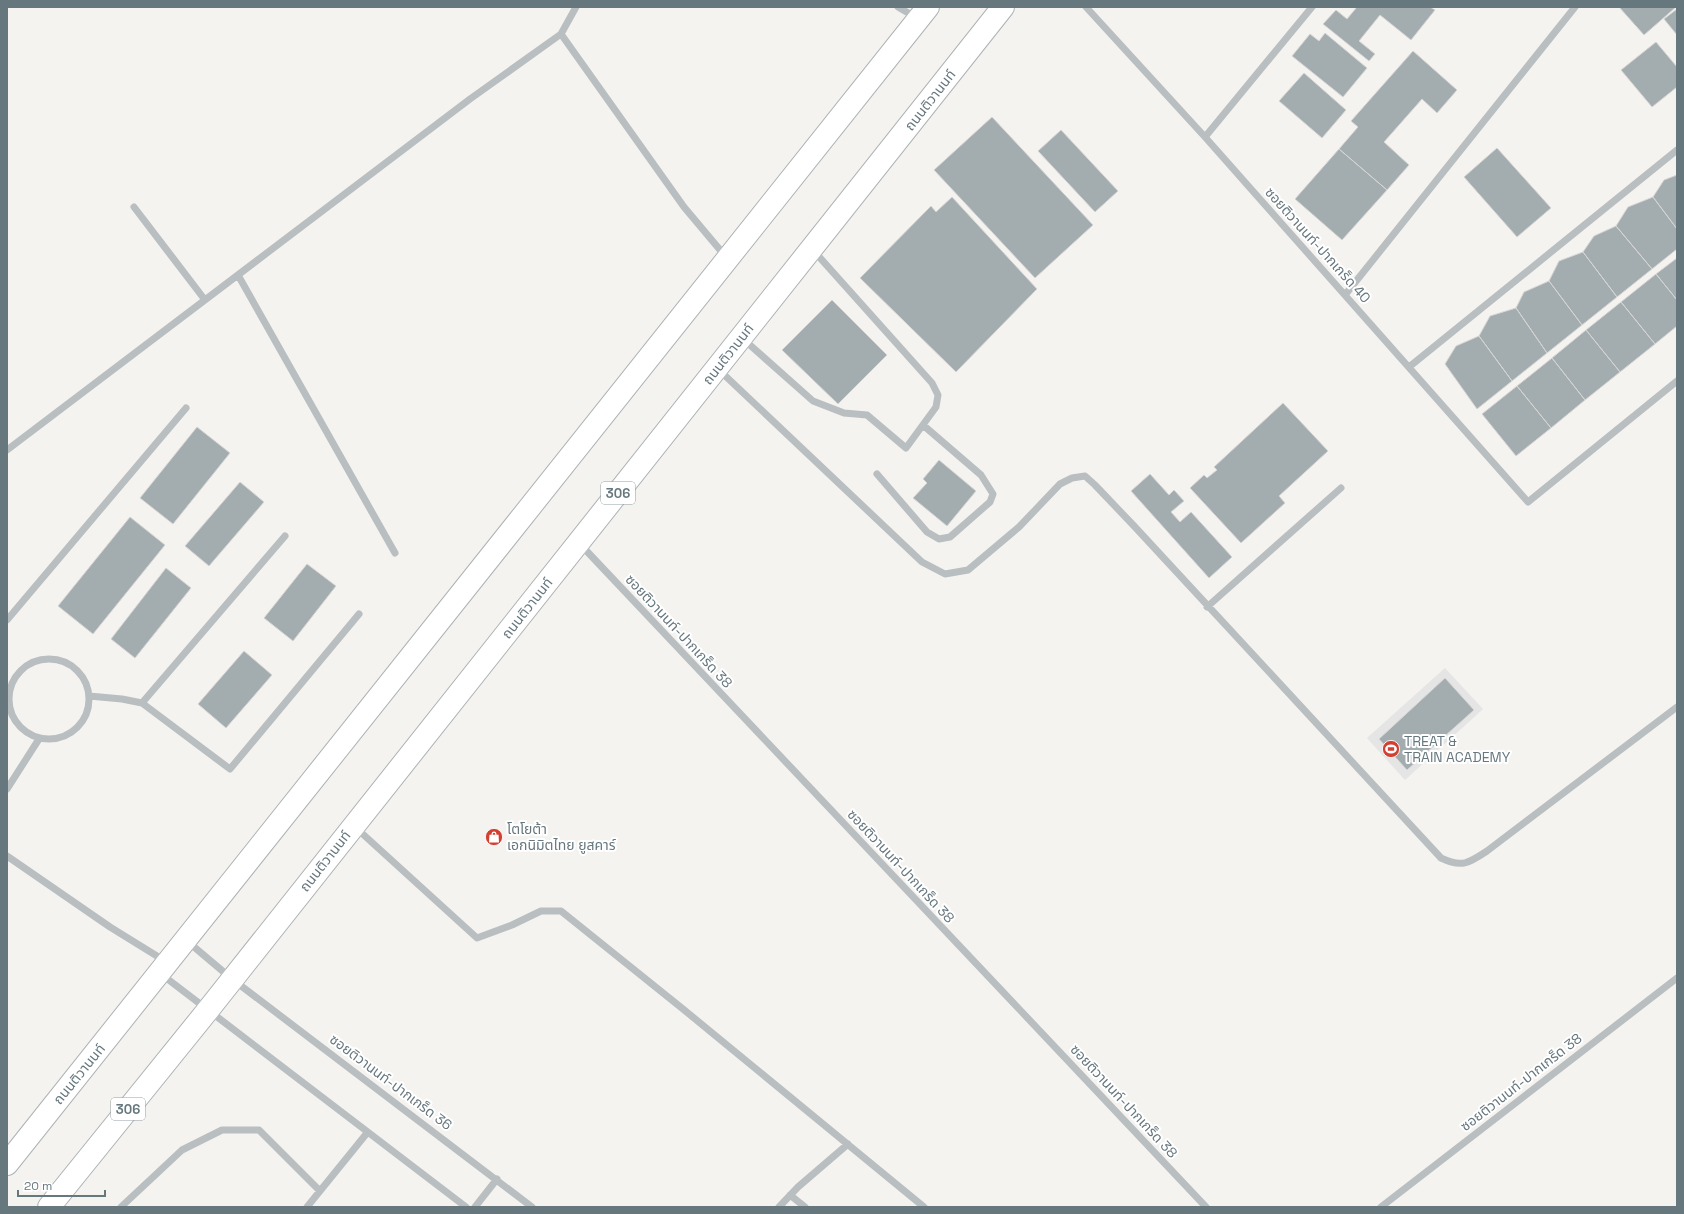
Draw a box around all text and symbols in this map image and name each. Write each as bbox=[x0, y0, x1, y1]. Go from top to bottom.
street label: ถนนติวานนท์ bbox=[901, 66, 959, 134]
street label: ซอยติวานนท์-ปากเกร็ด 40 bbox=[1261, 183, 1375, 307]
street label: ถนนติวานนท์ bbox=[699, 320, 757, 388]
road number: 306 bbox=[601, 482, 635, 504]
street label: ซอยติวานนท์-ปากเกร็ด 38 bbox=[622, 570, 737, 692]
street label: ถนนติวานนท์ bbox=[498, 574, 556, 642]
place label: TREAT & TRAIN ACADEMY bbox=[1404, 732, 1511, 766]
sports icon: TREAT & TRAIN ACADEMY bbox=[1381, 739, 1401, 759]
street label: ซอยติวานนท์-ปากเกร็ด 38 bbox=[844, 805, 959, 927]
place label: โตโยต้า เอกนิมิตไทย ยูสคาร์ bbox=[507, 820, 616, 854]
street label: ถนนติวานนท์ bbox=[296, 827, 354, 895]
shop icon: โตโยต้า เอกนิมิตไทย ยูสคาร์ bbox=[484, 827, 504, 847]
street label: ซอยติวานนท์-ปากเกร็ด 38 bbox=[1457, 1029, 1585, 1135]
street label: ซอยติวานนท์-ปากเกร็ด 36 bbox=[326, 1030, 456, 1134]
street label: ถนนติวานนท์ bbox=[49, 1040, 109, 1108]
street label: ซอยติวานนท์-ปากเกร็ด 38 bbox=[1067, 1040, 1182, 1162]
road number: 306 bbox=[111, 1098, 145, 1120]
scale bar bbox=[18, 1172, 105, 1198]
text: 20 m bbox=[24, 1178, 52, 1194]

